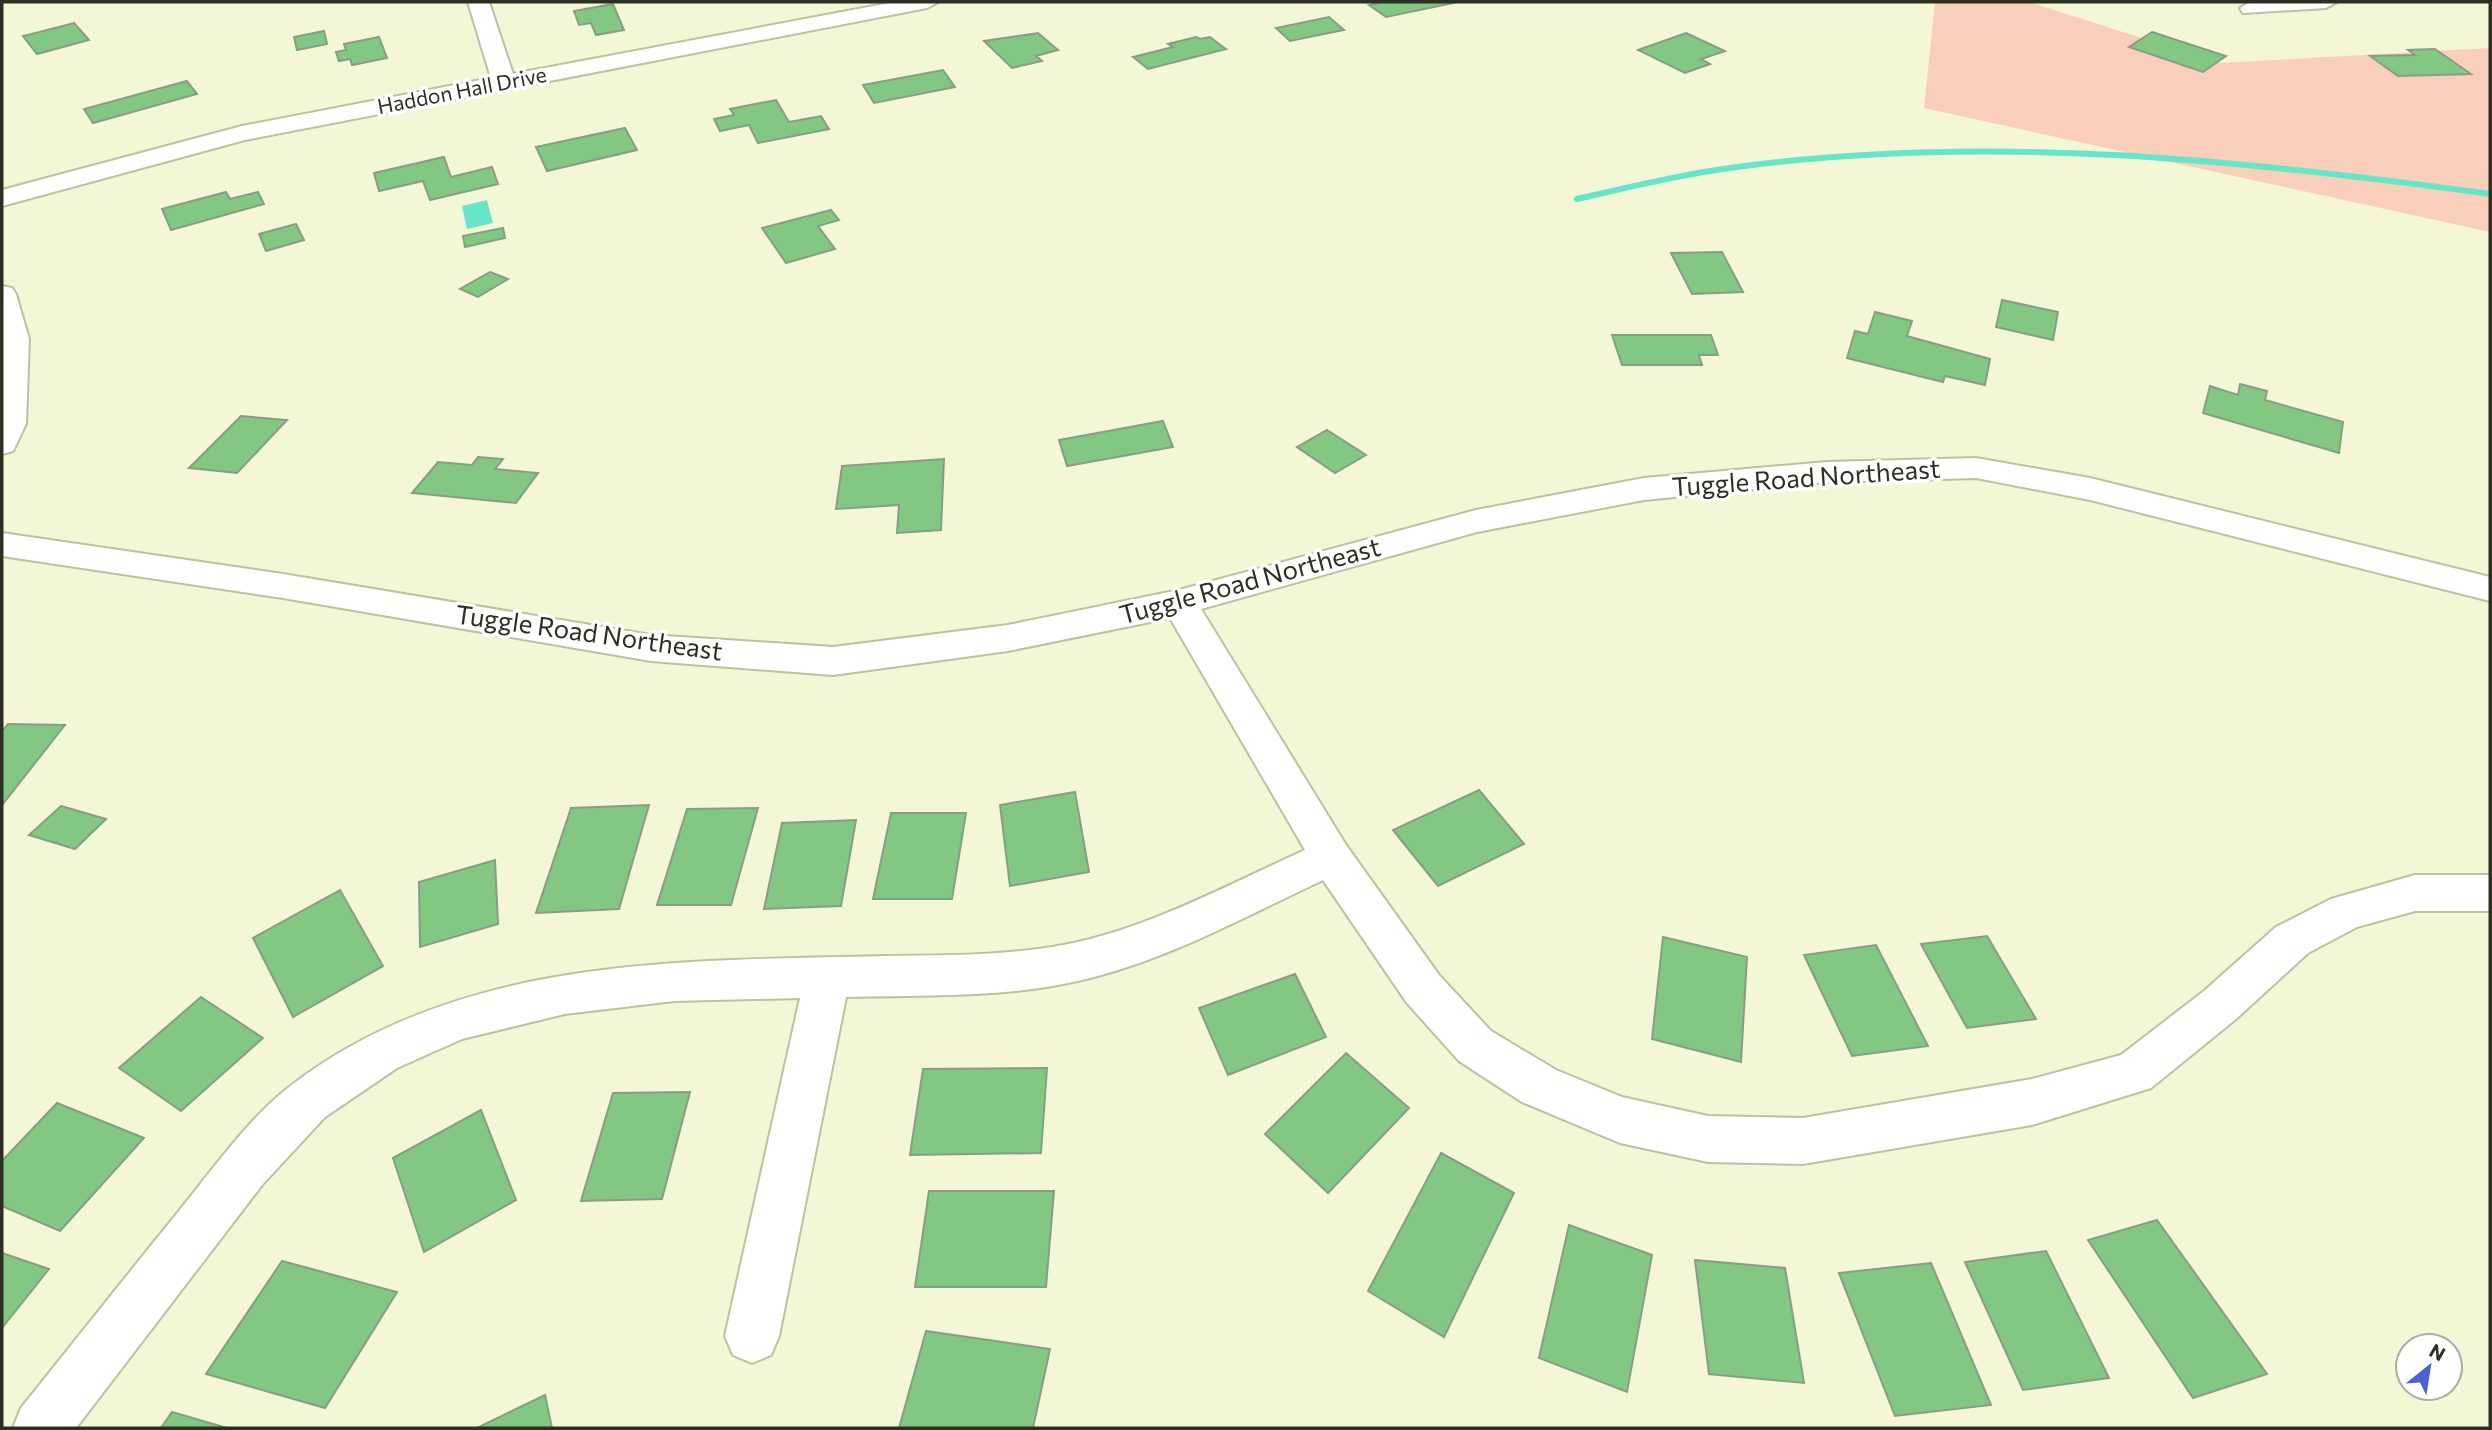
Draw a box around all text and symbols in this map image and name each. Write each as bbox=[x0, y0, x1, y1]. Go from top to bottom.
street label: Haddon Hall Drive bbox=[375, 61, 548, 118]
street label: Tuggle Road Northeast bbox=[1671, 452, 1941, 501]
street label: Tuggle Road Northeast bbox=[1116, 530, 1384, 629]
street label: Tuggle Road Northeast bbox=[454, 597, 725, 666]
north arrow bbox=[2394, 1332, 2464, 1402]
text: N bbox=[2426, 1338, 2450, 1365]

